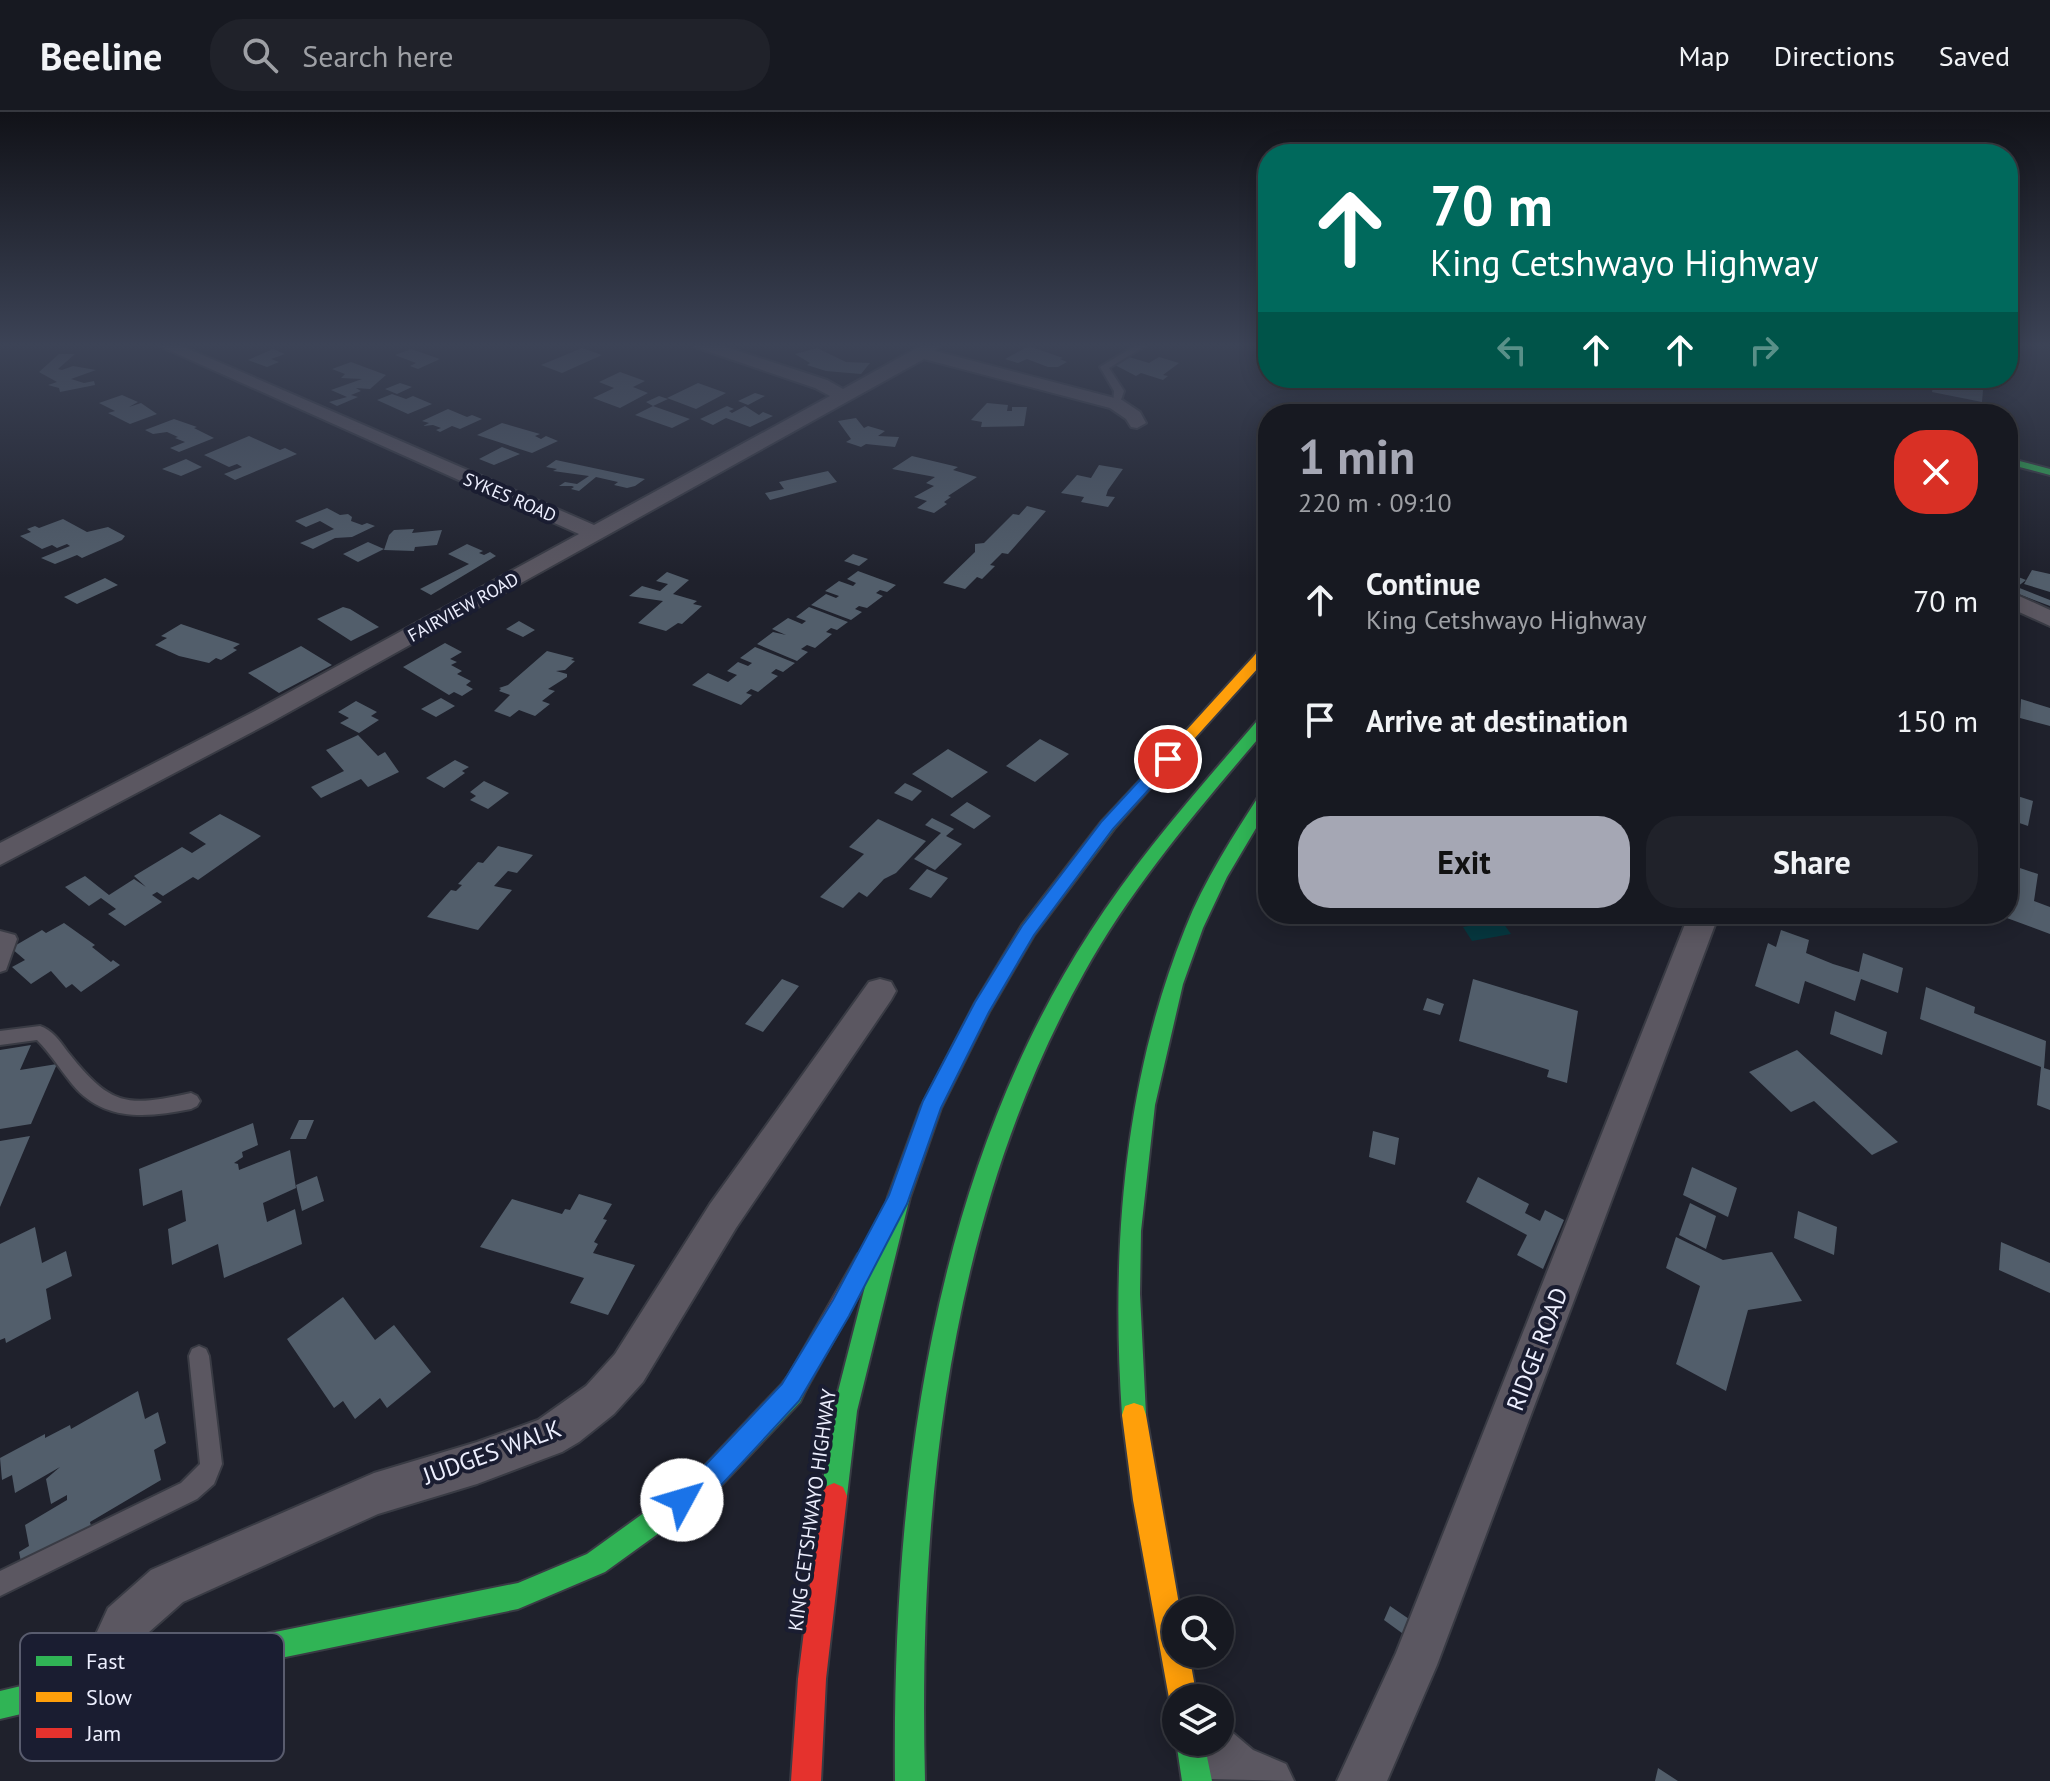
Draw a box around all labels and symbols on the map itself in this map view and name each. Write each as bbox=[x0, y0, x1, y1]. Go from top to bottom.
street label: SYKES ROAD bbox=[460, 467, 560, 527]
street label: FAIRVIEW ROAD bbox=[403, 567, 523, 647]
pin bbox=[1134, 725, 1202, 793]
street label: RIDGE ROAD bbox=[1499, 1283, 1575, 1415]
street label: KING CETSHWAYO HIGHWAY bbox=[782, 1386, 842, 1633]
street label: JUDGES WALK bbox=[418, 1413, 565, 1492]
position arrow bbox=[640, 1458, 724, 1542]
legend bbox=[20, 1633, 284, 1761]
text: Fast bbox=[86, 1647, 126, 1675]
text: Slow bbox=[86, 1683, 132, 1711]
text: Jam bbox=[85, 1719, 121, 1747]

